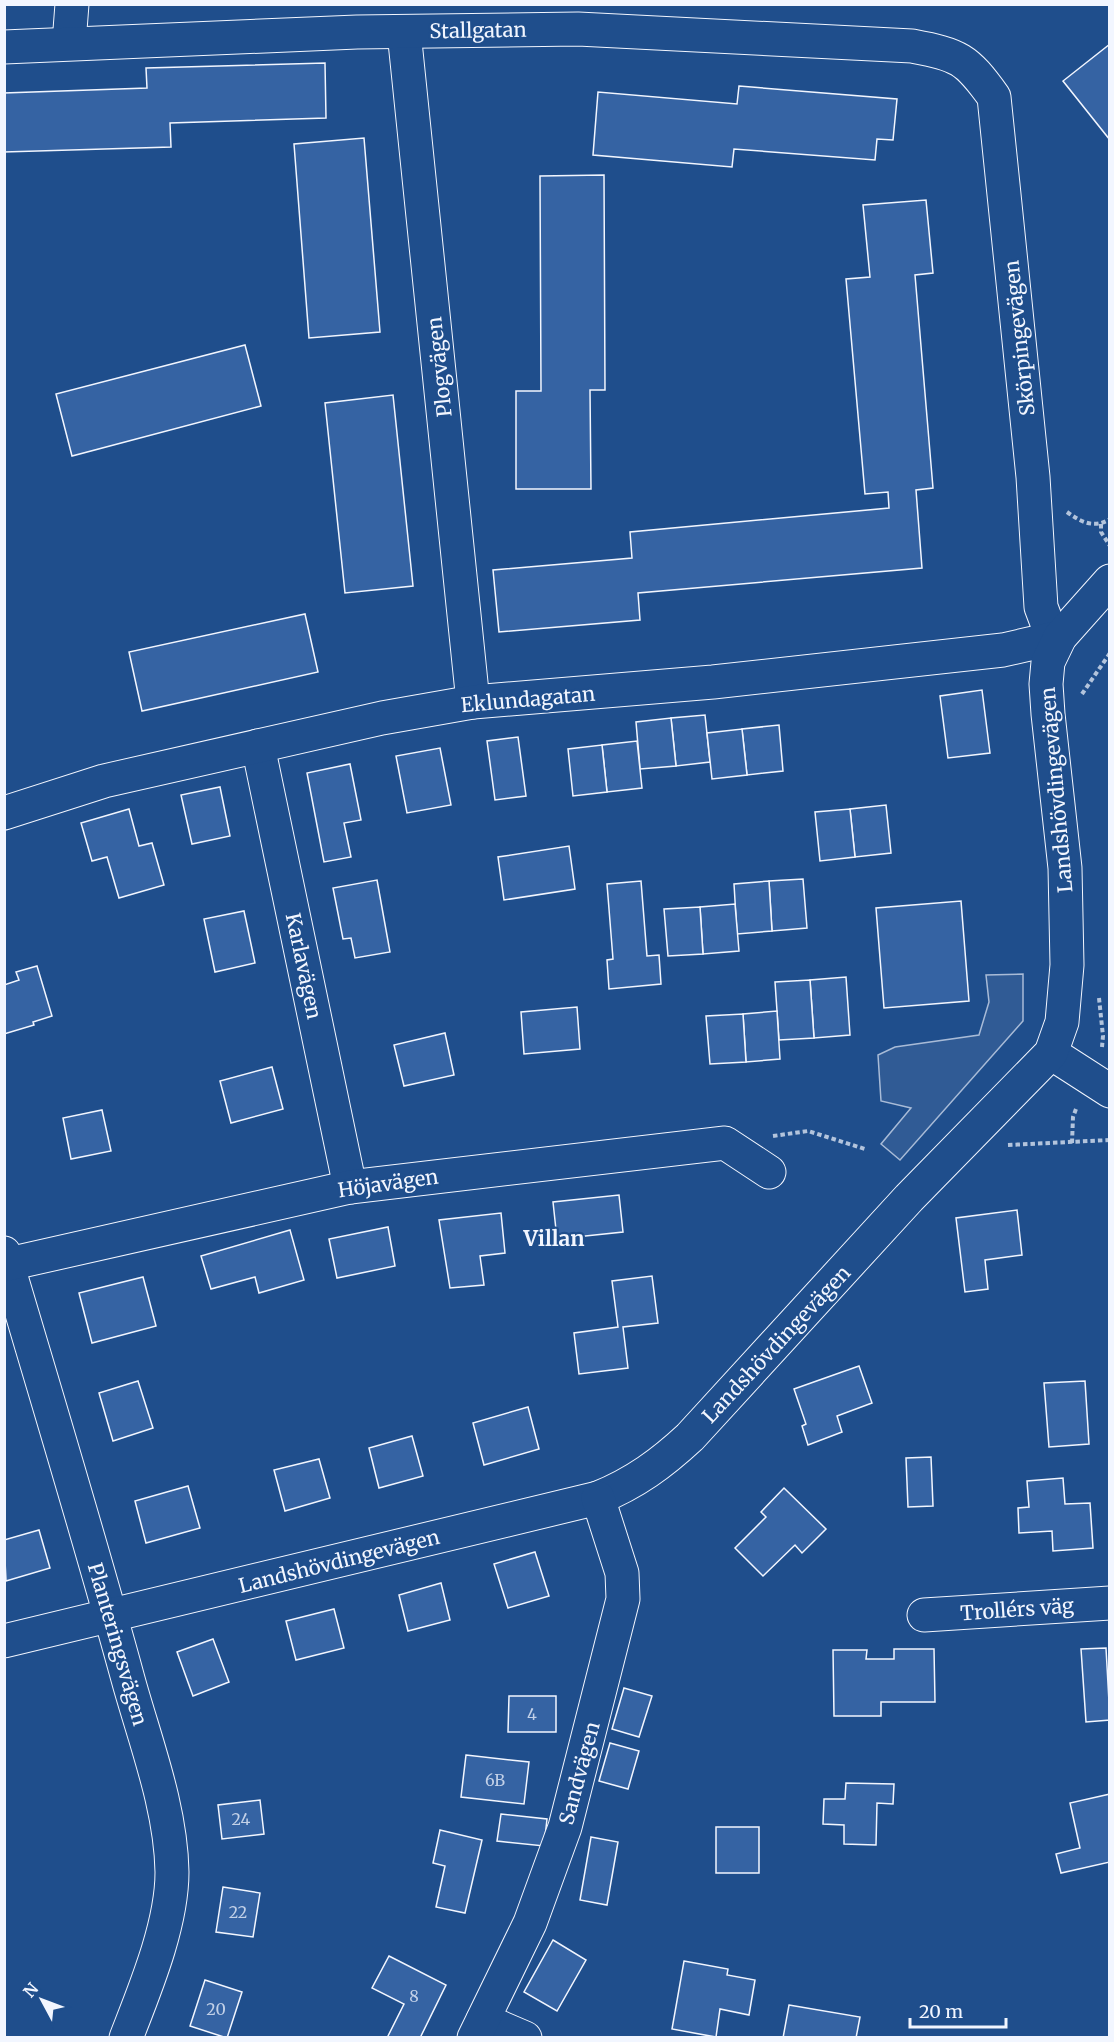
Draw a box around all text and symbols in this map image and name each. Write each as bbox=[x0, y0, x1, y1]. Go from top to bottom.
street label: Stallgatan bbox=[429, 17, 527, 43]
street label: Skörpingevägen bbox=[998, 259, 1040, 417]
street label: Plogvägen bbox=[421, 316, 457, 418]
street label: Eklundagatan bbox=[460, 681, 596, 717]
street label: Landshövdingevägen bbox=[1035, 686, 1077, 894]
street label: Karlavägen bbox=[281, 911, 327, 1021]
street label: Höjavägen bbox=[336, 1164, 440, 1202]
district label: Villan bbox=[523, 1225, 584, 1252]
street label: Landshövdingevägen bbox=[697, 1260, 855, 1428]
street label: Landshövdingevägen bbox=[236, 1524, 442, 1598]
street label: Planteringsvägen bbox=[83, 1560, 153, 1728]
street label: Trollérs väg bbox=[959, 1593, 1075, 1625]
house number: 4 bbox=[527, 1704, 537, 1724]
street label: Sandvägen bbox=[553, 1719, 605, 1827]
house number: 6B bbox=[485, 1770, 505, 1790]
house number: 24 bbox=[232, 1809, 251, 1829]
house number: 22 bbox=[229, 1902, 247, 1922]
north arrow bbox=[12, 1970, 72, 2030]
text: N bbox=[19, 1979, 43, 2001]
house number: 8 bbox=[409, 1986, 419, 2006]
scale bar bbox=[910, 1991, 1006, 2029]
house number: 20 bbox=[206, 1999, 226, 2019]
text: 20 m bbox=[919, 2000, 963, 2023]

